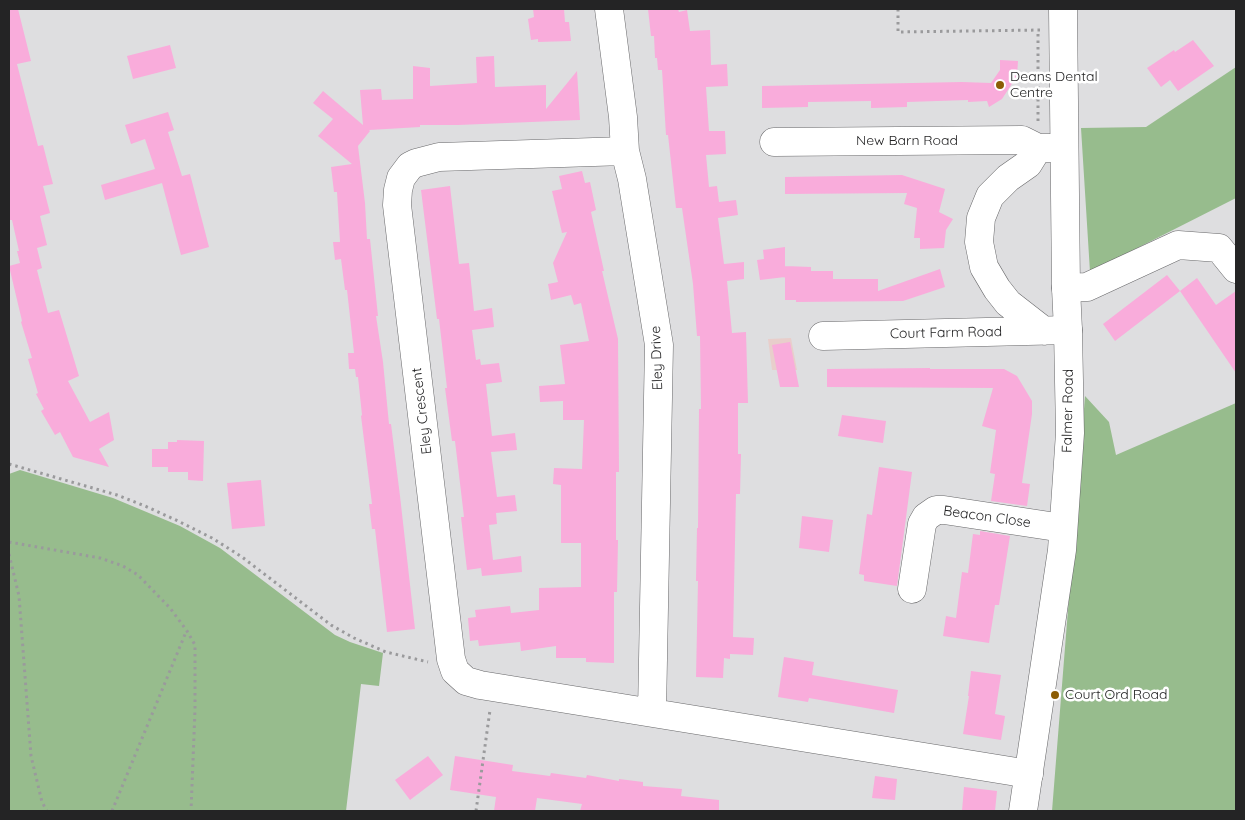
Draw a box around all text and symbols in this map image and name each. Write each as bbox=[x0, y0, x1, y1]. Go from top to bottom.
place label: Deans Dental Centre bbox=[1010, 69, 1098, 102]
marker: Deans Dental Centre bbox=[994, 79, 1006, 91]
street label: New Barn Road bbox=[856, 133, 958, 149]
street label: Court Farm Road bbox=[890, 324, 1002, 342]
street label: Eley Drive bbox=[647, 326, 667, 390]
street label: Eley Crescent bbox=[408, 367, 436, 455]
street label: Falmer Road bbox=[1059, 369, 1077, 453]
street label: Beacon Close bbox=[942, 503, 1032, 531]
place label: Court Ord Road bbox=[1065, 687, 1167, 703]
marker: Court Ord Road bbox=[1049, 689, 1061, 701]

